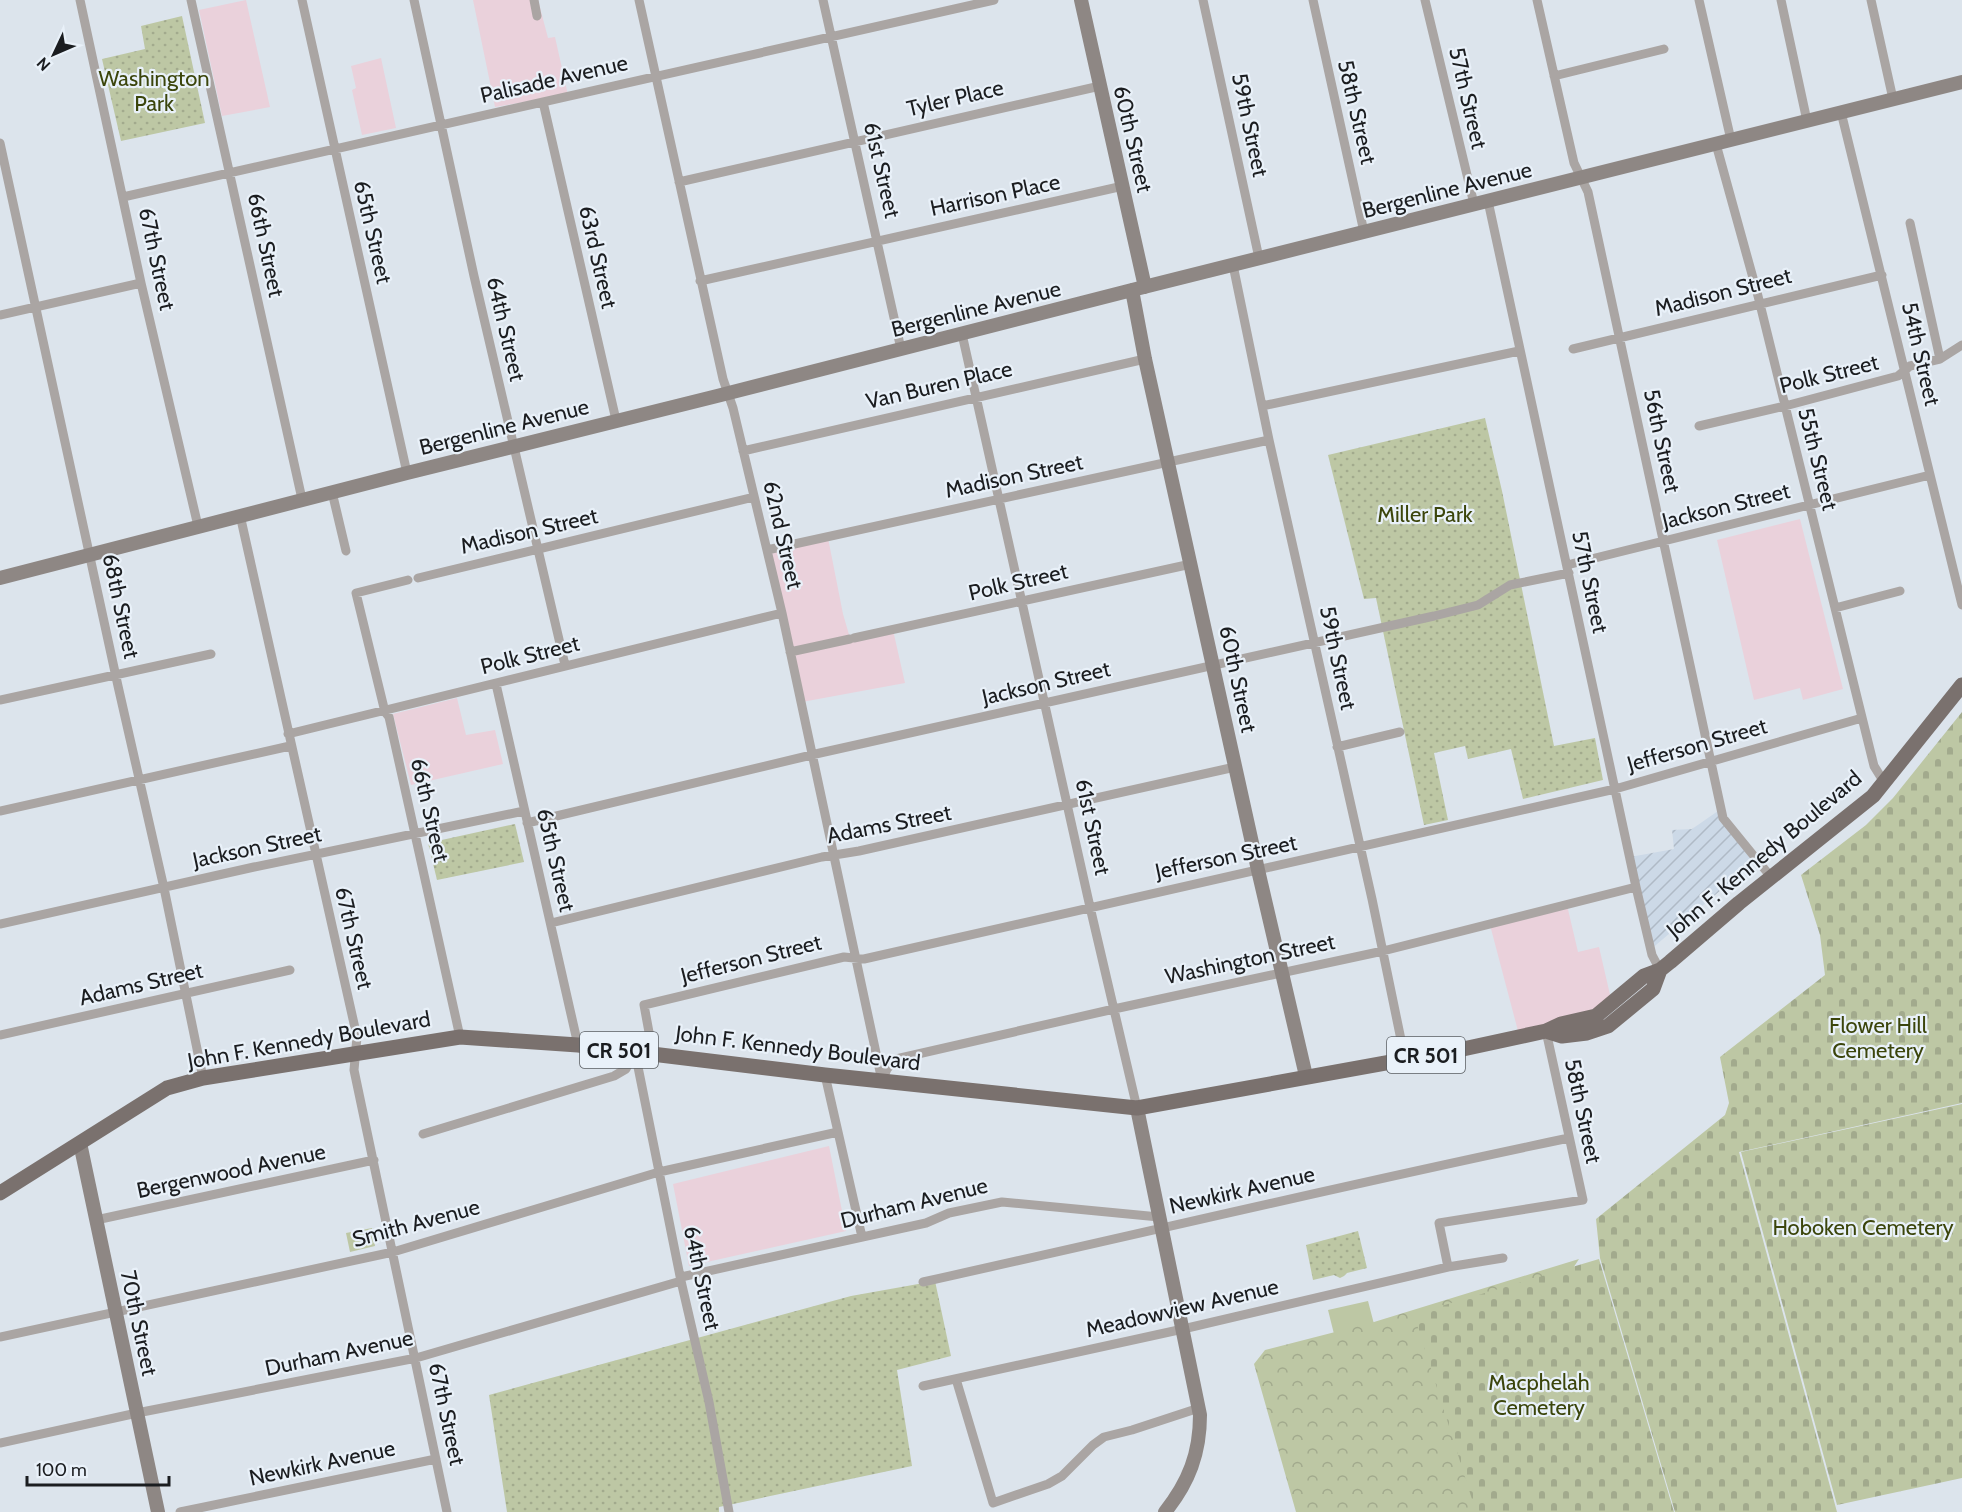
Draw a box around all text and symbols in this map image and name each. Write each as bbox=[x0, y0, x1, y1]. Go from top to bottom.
north arrow bbox=[24, 24, 84, 84]
street label: 57th Street bbox=[1443, 44, 1493, 152]
street label: Palisade Avenue bbox=[478, 49, 630, 109]
text: N bbox=[33, 53, 54, 75]
street label: 58th Street bbox=[1332, 57, 1382, 167]
park label: Washington Park bbox=[98, 65, 210, 117]
street label: 59th Street bbox=[1226, 71, 1274, 180]
street label: Tyler Place bbox=[904, 74, 1006, 122]
street label: 60th Street bbox=[1108, 83, 1159, 196]
street label: 61st Street bbox=[858, 119, 906, 221]
street label: Bergenline Avenue bbox=[1359, 156, 1535, 224]
street label: Harrison Place bbox=[928, 168, 1062, 222]
street label: 65th Street bbox=[348, 178, 398, 287]
street label: 66th Street bbox=[242, 190, 290, 300]
street label: 63rd Street bbox=[573, 203, 623, 312]
street label: 67th Street bbox=[133, 205, 181, 313]
street label: Madison Street bbox=[1652, 262, 1795, 322]
street label: 64th Street bbox=[481, 274, 531, 384]
street label: Bergenline Avenue bbox=[888, 275, 1064, 343]
street label: 54th Street bbox=[1896, 300, 1946, 409]
street label: Polk Street bbox=[1777, 349, 1882, 399]
street label: Van Buren Place bbox=[863, 355, 1015, 415]
street label: 56th Street bbox=[1638, 387, 1686, 496]
street label: Bergenline Avenue bbox=[416, 393, 592, 461]
street label: 55th Street bbox=[1792, 405, 1844, 514]
street label: Madison Street bbox=[943, 448, 1086, 504]
street label: Jackson Street bbox=[1658, 477, 1793, 535]
street label: 62nd Street bbox=[757, 478, 809, 592]
park label: Miller Park bbox=[1377, 501, 1473, 528]
street label: Madison Street bbox=[458, 502, 601, 560]
street label: 57th Street bbox=[1566, 528, 1614, 636]
street label: 68th Street bbox=[97, 551, 145, 662]
street label: Polk Street bbox=[966, 557, 1071, 607]
street label: 59th Street bbox=[1314, 604, 1362, 713]
street label: 60th Street bbox=[1213, 623, 1263, 736]
street label: Polk Street bbox=[478, 630, 583, 680]
street label: Jackson Street bbox=[978, 655, 1113, 711]
street label: Jefferson Street bbox=[1623, 712, 1771, 778]
street label: 66th Street bbox=[405, 755, 455, 865]
street label: John F. Kennedy Boulevard bbox=[1660, 764, 1867, 944]
street label: 61st Street bbox=[1070, 777, 1116, 878]
street label: Adams Street bbox=[825, 799, 954, 849]
street label: 65th Street bbox=[531, 806, 581, 915]
street label: Jackson Street bbox=[189, 820, 324, 874]
street label: Jefferson Street bbox=[1152, 829, 1300, 885]
street label: 67th Street bbox=[329, 884, 379, 992]
street label: Jefferson Street bbox=[677, 928, 825, 990]
street label: Washington Street bbox=[1163, 928, 1338, 990]
street label: Adams Street bbox=[77, 957, 206, 1011]
street label: John F. Kennedy Boulevard bbox=[184, 1005, 433, 1075]
park label: Flower Hill Cemetery bbox=[1829, 1012, 1928, 1064]
street label: John F. Kennedy Boulevard bbox=[673, 1019, 922, 1076]
road number: CR 501 bbox=[580, 1032, 658, 1068]
road number: CR 501 bbox=[1387, 1037, 1465, 1073]
street label: 58th Street bbox=[1559, 1056, 1607, 1166]
street label: Bergenwood Avenue bbox=[134, 1138, 328, 1204]
street label: Newkirk Avenue bbox=[1167, 1160, 1317, 1220]
street label: Durham Avenue bbox=[838, 1172, 990, 1234]
street label: Smith Avenue bbox=[349, 1193, 483, 1253]
park label: Hoboken Cemetery bbox=[1772, 1214, 1954, 1241]
street label: 64th Street bbox=[678, 1223, 726, 1333]
street label: 70th Street bbox=[115, 1268, 163, 1379]
street label: Meadowview Avenue bbox=[1083, 1273, 1281, 1343]
street label: Durham Avenue bbox=[262, 1324, 416, 1382]
street label: 67th Street bbox=[423, 1360, 471, 1468]
park label: Macphelah Cemetery bbox=[1488, 1369, 1590, 1421]
street label: Newkirk Avenue bbox=[247, 1434, 397, 1492]
scale bar bbox=[27, 1449, 170, 1487]
text: 100 m bbox=[36, 1459, 87, 1481]

